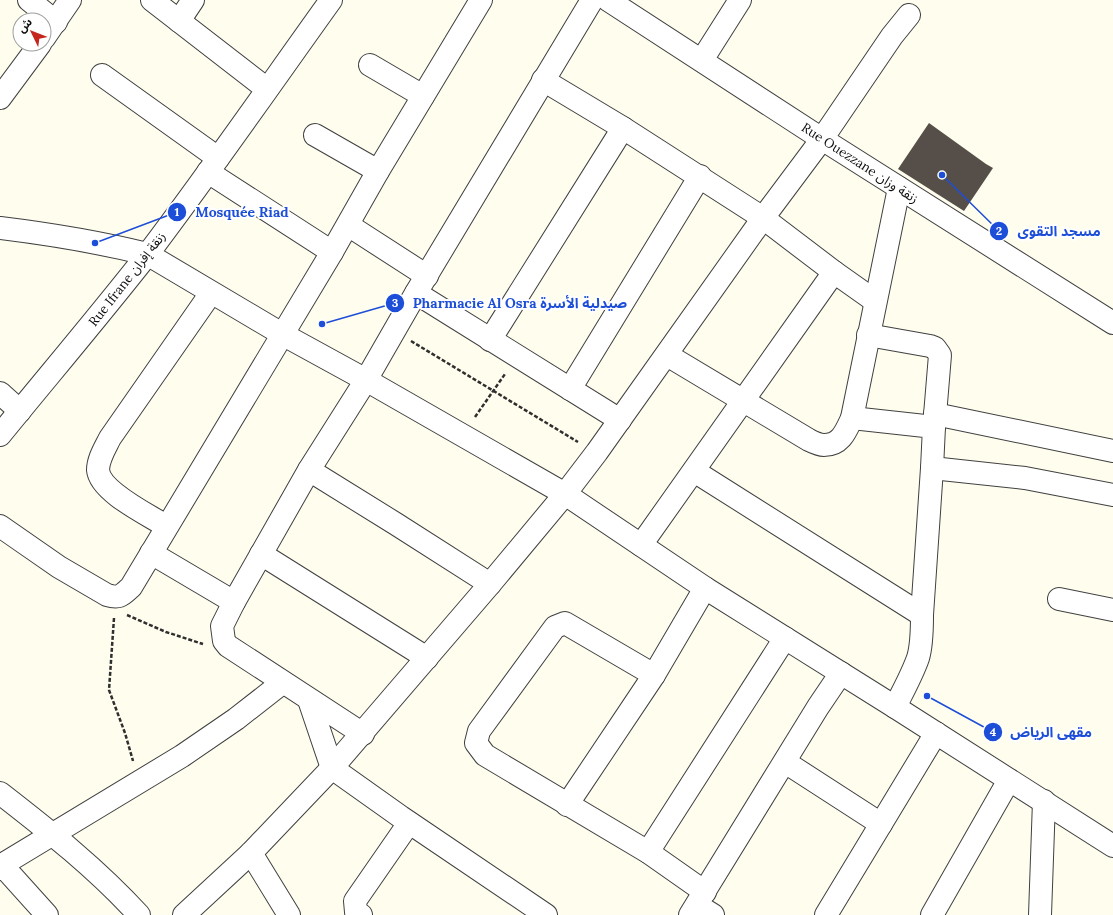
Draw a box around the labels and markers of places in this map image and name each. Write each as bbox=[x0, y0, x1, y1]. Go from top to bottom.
callout: Mosquée Riad bbox=[167, 199, 296, 225]
callout: مسجد التقوى bbox=[989, 218, 1109, 244]
callout: Pharmacie Al Osra صيدلية الأسرة bbox=[385, 290, 636, 316]
callout: مقهى الرياض bbox=[983, 719, 1100, 745]

